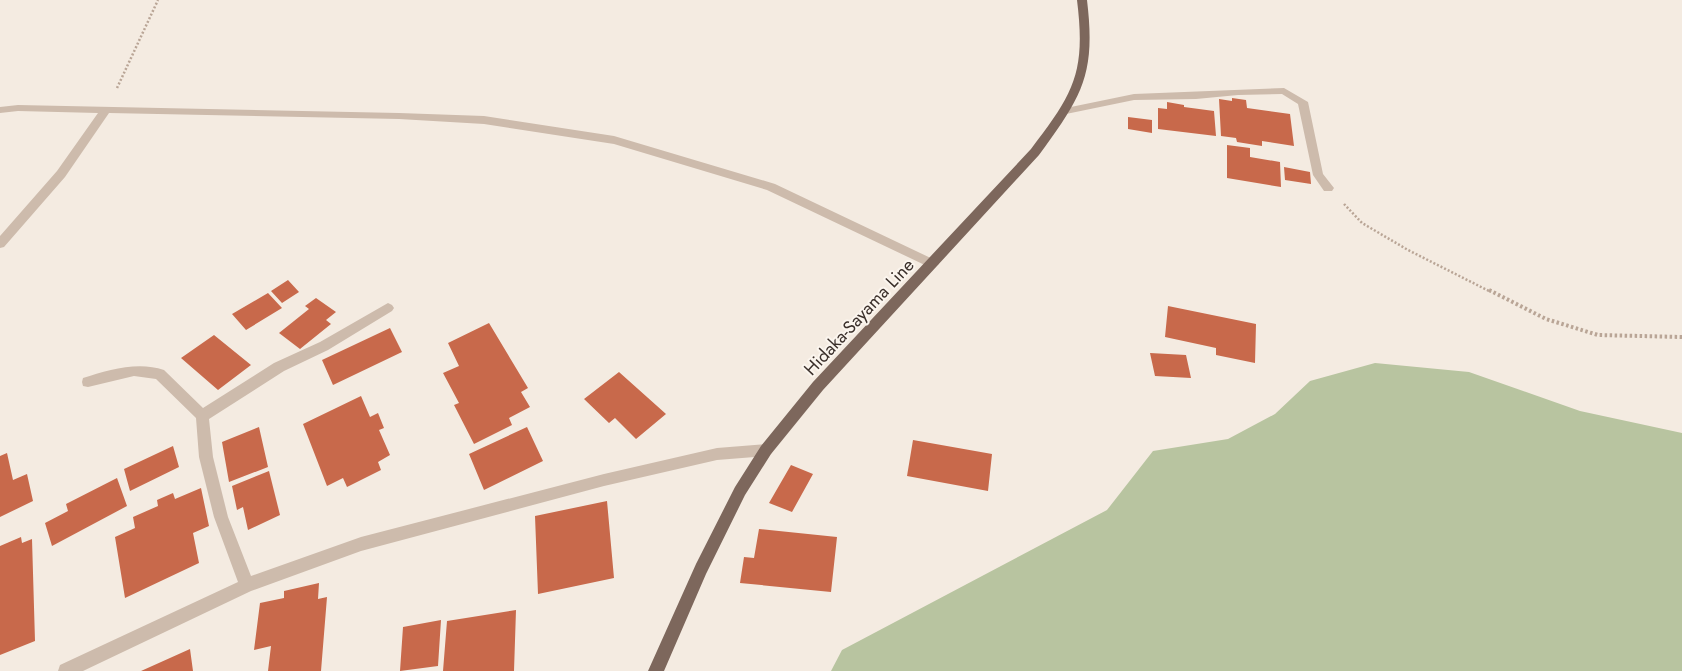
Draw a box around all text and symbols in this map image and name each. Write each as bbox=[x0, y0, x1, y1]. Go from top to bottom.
street label: Hidaka-Sayama Line bbox=[798, 253, 920, 381]

